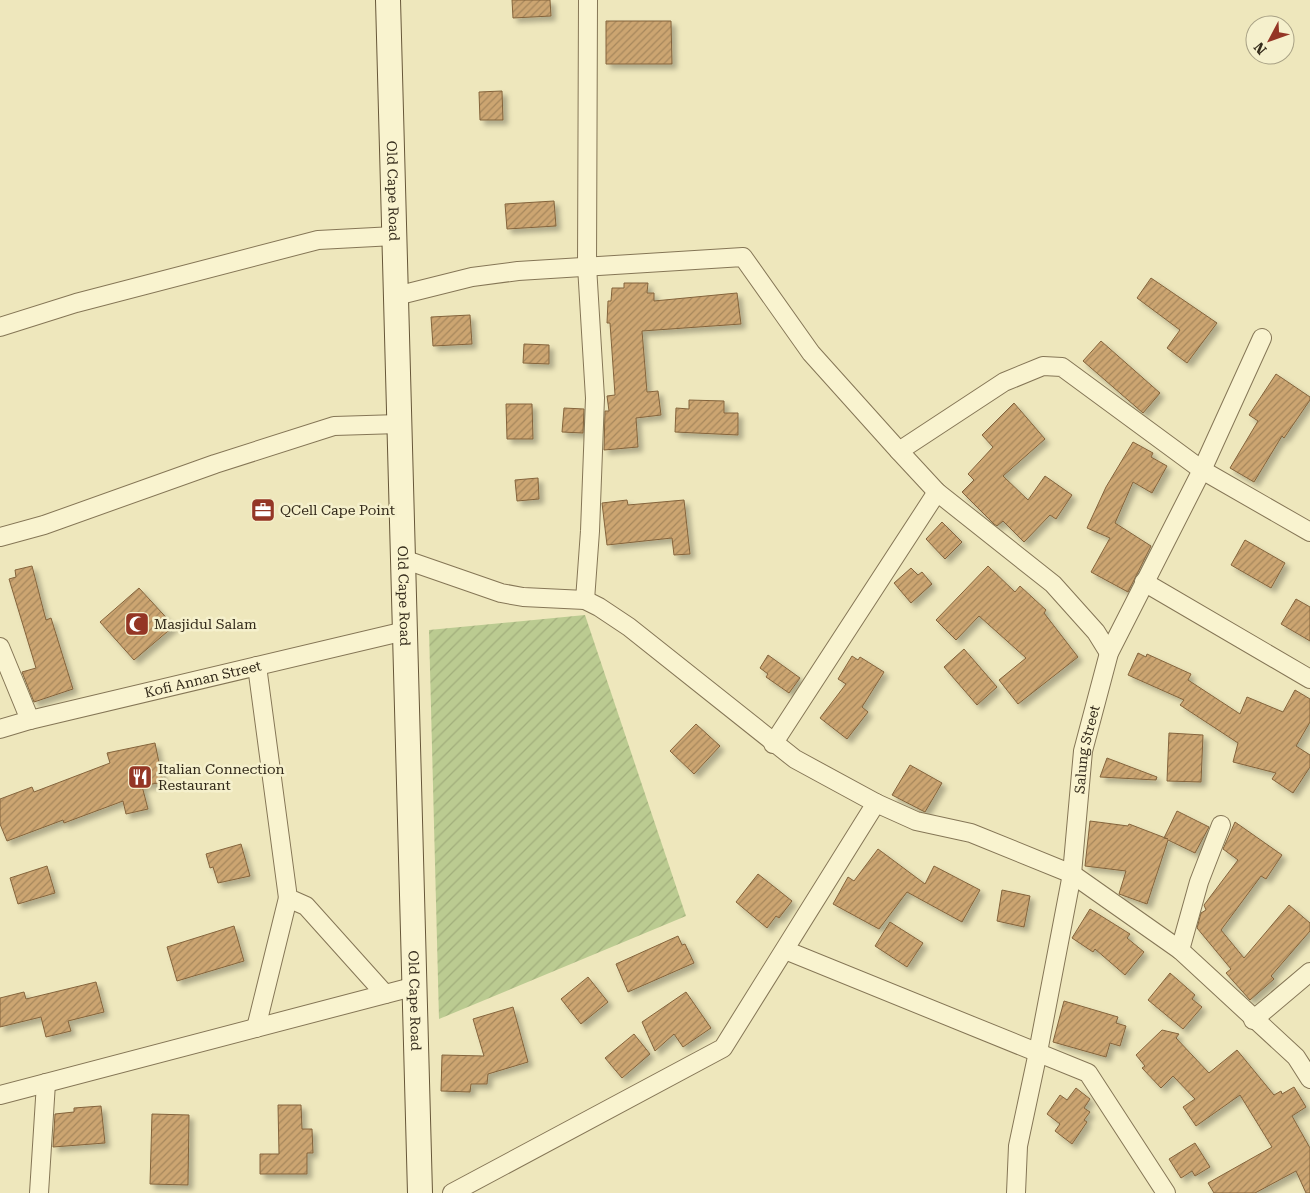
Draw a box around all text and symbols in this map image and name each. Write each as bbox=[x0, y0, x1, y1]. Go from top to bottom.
north arrow bbox=[1245, 15, 1295, 65]
text: N bbox=[1250, 39, 1270, 58]
street label: Old Cape Road bbox=[384, 141, 402, 241]
office icon: QCell Cape Point bbox=[250, 497, 276, 523]
place label: QCell Cape Point bbox=[280, 502, 395, 518]
street label: Old Cape Road bbox=[395, 545, 413, 646]
mosque icon: Masjidul Salam bbox=[124, 611, 150, 637]
place label: Masjidul Salam bbox=[154, 616, 257, 632]
street label: Kofi Annan Street bbox=[143, 657, 263, 701]
street label: Salung Street bbox=[1071, 703, 1103, 794]
place label: Italian Connection Restaurant bbox=[158, 761, 285, 793]
restaurant icon: Italian Connection Restaurant bbox=[127, 764, 153, 790]
street label: Old Cape Road bbox=[405, 950, 424, 1051]

